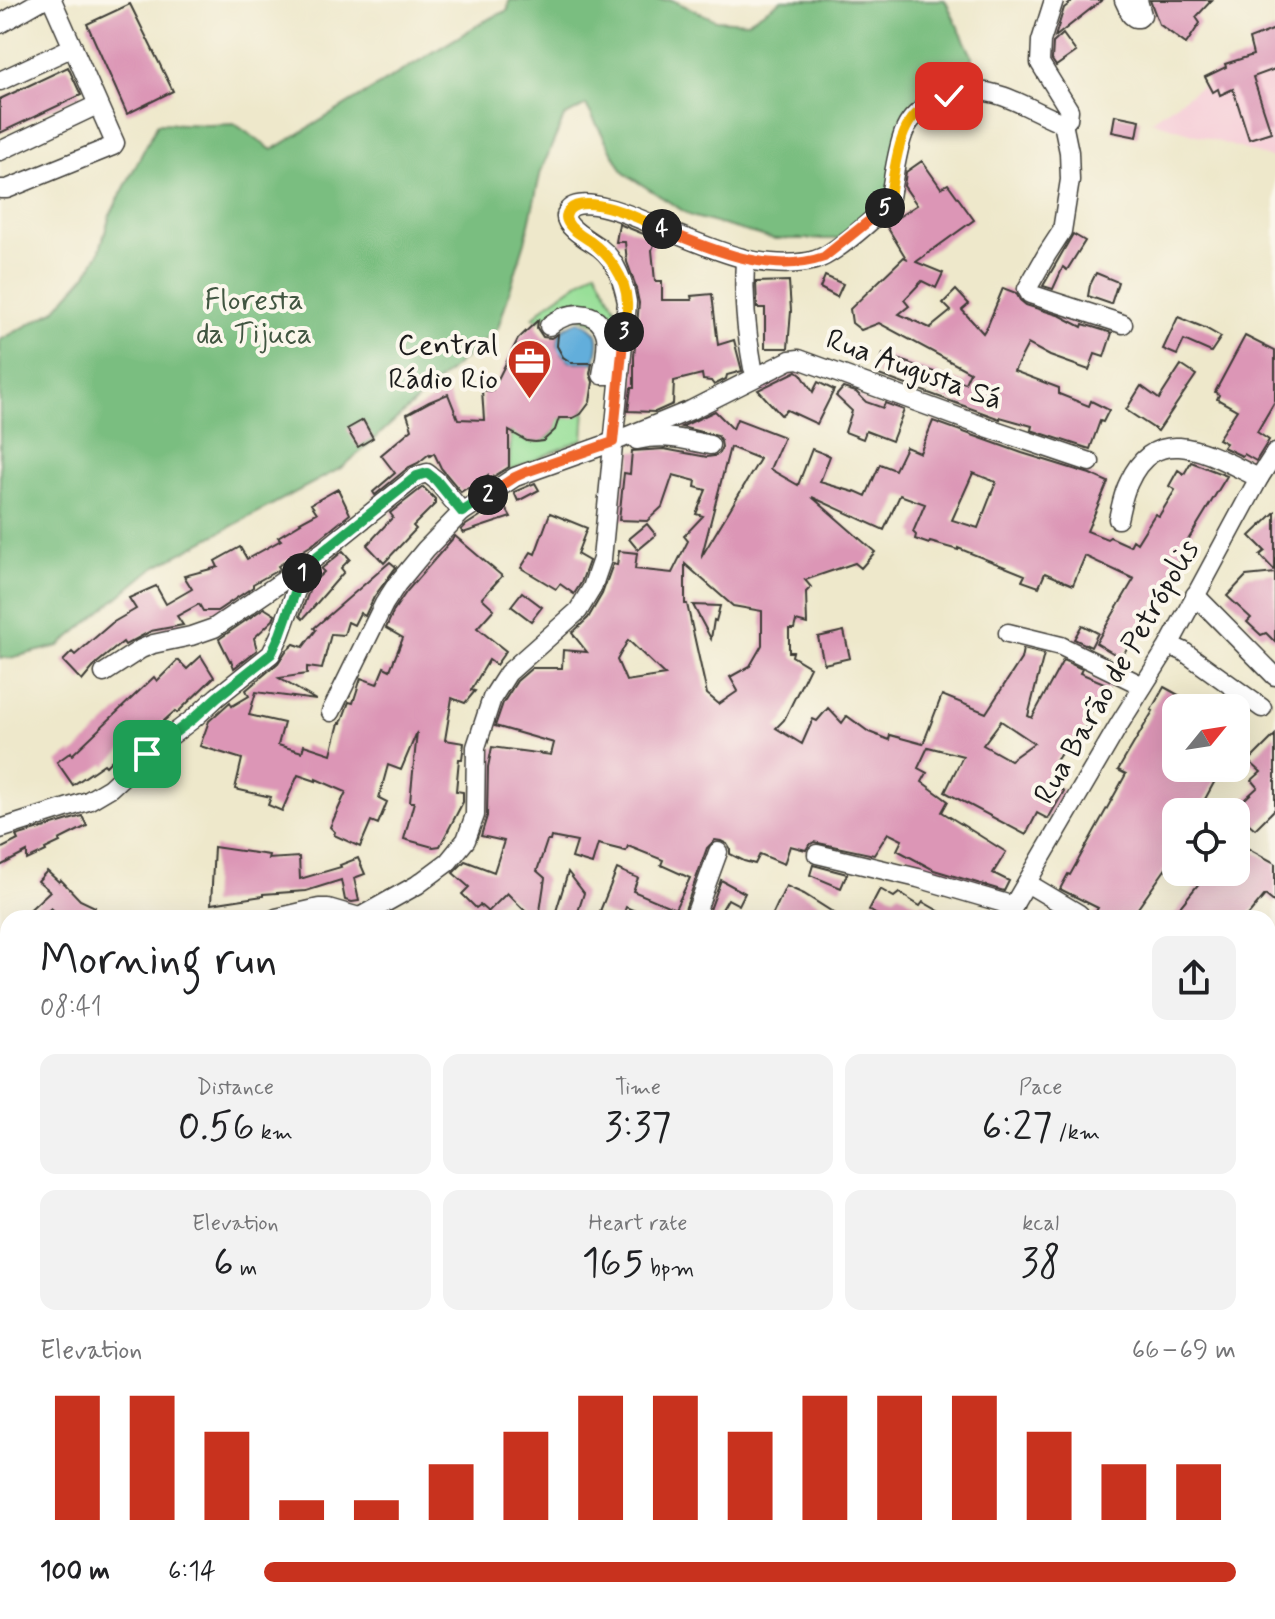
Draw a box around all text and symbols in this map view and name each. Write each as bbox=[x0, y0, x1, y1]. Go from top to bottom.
pin bbox=[915, 62, 983, 130]
icon: check bbox=[927, 74, 971, 118]
pin: 5 bbox=[865, 188, 905, 228]
text: 5 bbox=[878, 194, 892, 222]
pin: 4 bbox=[642, 209, 682, 249]
text: 4 bbox=[656, 215, 668, 243]
park label: Floresta da Tijuca bbox=[196, 281, 312, 354]
pin: 3 bbox=[604, 312, 644, 352]
text: 3 bbox=[619, 318, 629, 346]
street label: Rua Augusta Sá bbox=[820, 320, 1008, 420]
place label: Central Rádio Rio bbox=[388, 326, 498, 399]
office icon: Central Rádio Rio bbox=[505, 338, 553, 401]
pin: 2 bbox=[468, 475, 508, 515]
text: 2 bbox=[483, 481, 493, 509]
street label: Rua Barão de Petrópolis bbox=[1025, 533, 1209, 811]
pin: 1 bbox=[282, 553, 322, 593]
text: 1 bbox=[297, 559, 307, 587]
north arrow bbox=[1162, 694, 1250, 782]
map controls bbox=[1162, 694, 1250, 886]
pin bbox=[113, 720, 181, 788]
icon: arrive bbox=[125, 732, 169, 776]
button: locate bbox=[1162, 798, 1250, 886]
text: Morning run bbox=[40, 932, 277, 990]
button: share bbox=[1152, 936, 1236, 1020]
text: 08:41 bbox=[40, 991, 102, 1025]
text: Distance bbox=[197, 1074, 274, 1102]
text: Time bbox=[615, 1074, 661, 1102]
text: Pace bbox=[1019, 1074, 1063, 1102]
text: 0.56 bbox=[178, 1102, 255, 1154]
text: 3:37 bbox=[605, 1102, 671, 1154]
text: 6:27 bbox=[981, 1102, 1052, 1154]
text: km bbox=[255, 1119, 293, 1147]
text: /km bbox=[1052, 1119, 1100, 1147]
text: Elevation bbox=[192, 1210, 279, 1238]
text: Heart rate bbox=[589, 1210, 687, 1238]
text: kcal bbox=[1022, 1210, 1059, 1238]
text: 6 bbox=[213, 1238, 234, 1290]
text: 165 bbox=[582, 1238, 644, 1290]
text: 38 bbox=[1021, 1238, 1061, 1290]
text: m bbox=[234, 1255, 257, 1283]
text: bpm bbox=[644, 1255, 694, 1283]
text: Elevation bbox=[40, 1334, 142, 1368]
text: 66–69 m bbox=[1132, 1334, 1236, 1368]
text: 100 m bbox=[40, 1555, 110, 1589]
text: 6:14 bbox=[168, 1555, 216, 1589]

